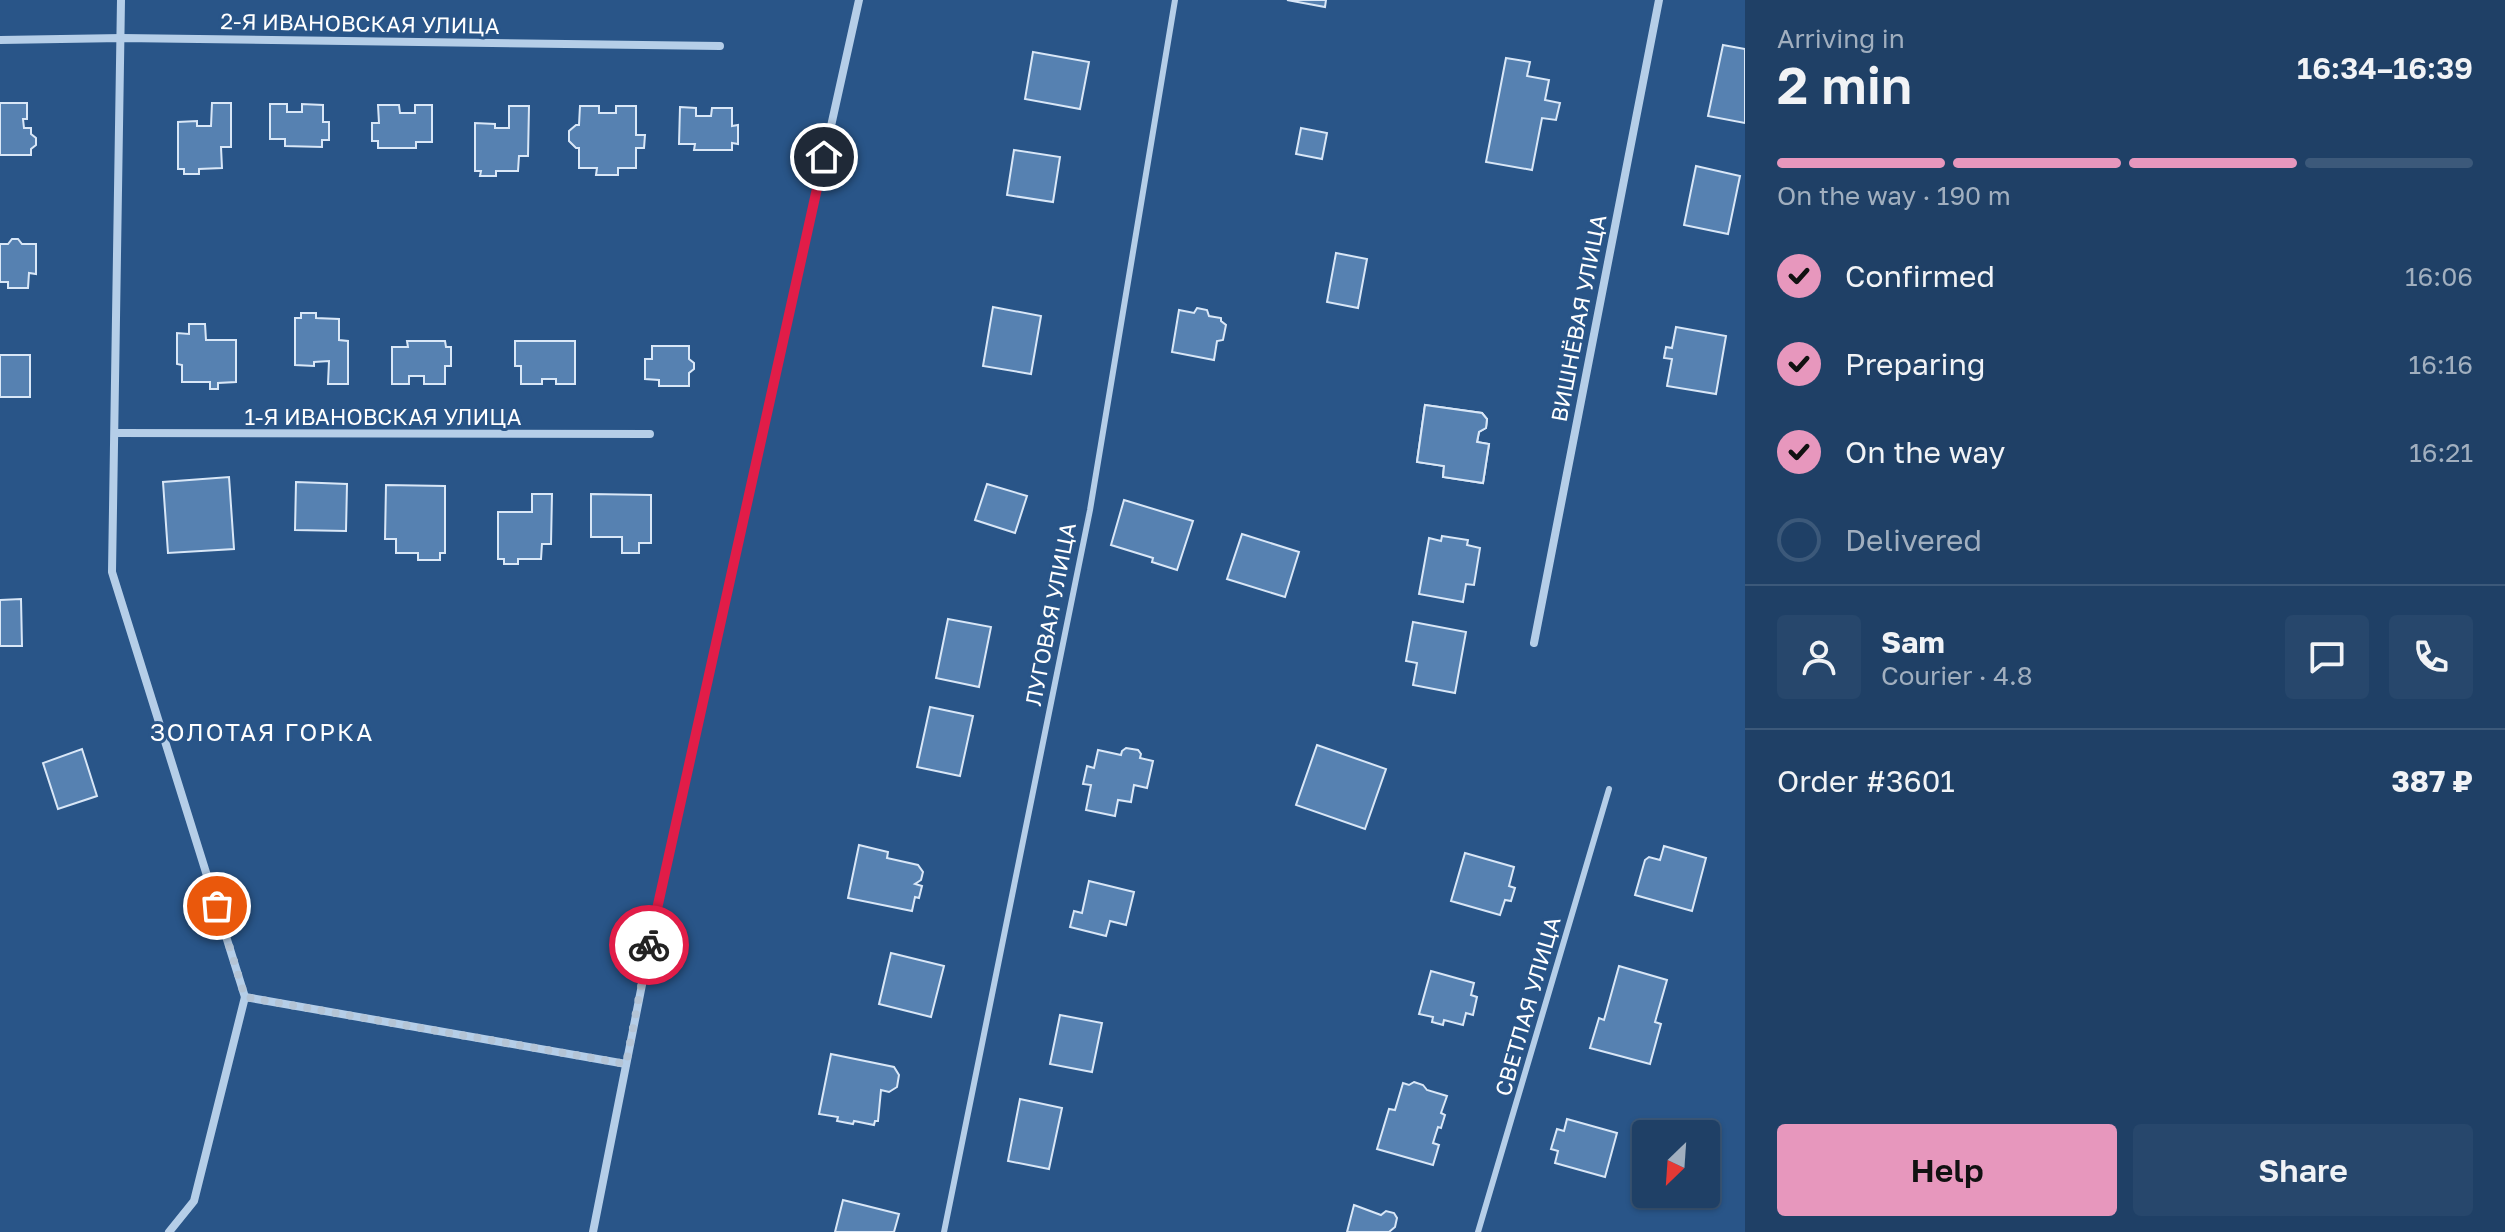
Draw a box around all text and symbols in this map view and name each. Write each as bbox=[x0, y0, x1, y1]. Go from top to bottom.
street label: 2-Я ИВАНОВСКАЯ УЛИЦА bbox=[220, 7, 500, 39]
text: Arriving in bbox=[1777, 23, 1905, 54]
text: 16:34–16:39 bbox=[2297, 50, 2473, 86]
text: 2 min bbox=[1777, 53, 1912, 115]
pin bbox=[790, 123, 858, 191]
icon: home bbox=[802, 135, 846, 179]
text: On the way · 190 m bbox=[1777, 180, 2011, 211]
street label: ВИШНЁВАЯ УЛИЦА bbox=[1545, 212, 1611, 424]
icon: check bbox=[1777, 254, 1821, 298]
text: Confirmed bbox=[1845, 258, 1995, 294]
text: 16:06 bbox=[2405, 261, 2473, 292]
icon: check bbox=[1777, 342, 1821, 386]
text: Preparing bbox=[1845, 346, 1986, 382]
text: 16:16 bbox=[2409, 349, 2473, 380]
street label: 1-Я ИВАНОВСКАЯ УЛИЦА bbox=[244, 403, 522, 430]
icon: check bbox=[1777, 430, 1821, 474]
text: On the way bbox=[1845, 434, 2005, 470]
text: 16:21 bbox=[2409, 437, 2473, 468]
street label: ЛУГОВАЯ УЛИЦА bbox=[1019, 520, 1081, 708]
text: Delivered bbox=[1845, 522, 1982, 558]
button: person bbox=[1777, 615, 1861, 699]
button: chat bbox=[2285, 615, 2369, 699]
button: phone bbox=[2389, 615, 2473, 699]
text: Sam bbox=[1881, 624, 1945, 660]
text: Courier · 4.8 bbox=[1881, 660, 2033, 691]
district label: ЗОЛОТАЯ ГОРКА bbox=[150, 717, 374, 746]
text: Order #3601 bbox=[1777, 763, 1955, 799]
text: 387 ₽ bbox=[2391, 763, 2473, 799]
pin bbox=[183, 872, 251, 940]
icon: bag bbox=[195, 884, 239, 928]
courier bbox=[609, 905, 689, 985]
street label: СВЕТЛАЯ УЛИЦА bbox=[1488, 913, 1566, 1099]
icon: bike bbox=[627, 923, 671, 967]
north arrow bbox=[1632, 1120, 1720, 1208]
map controls bbox=[1632, 1120, 1720, 1208]
button: Help bbox=[1777, 1124, 2117, 1216]
button: Share bbox=[2133, 1124, 2473, 1216]

